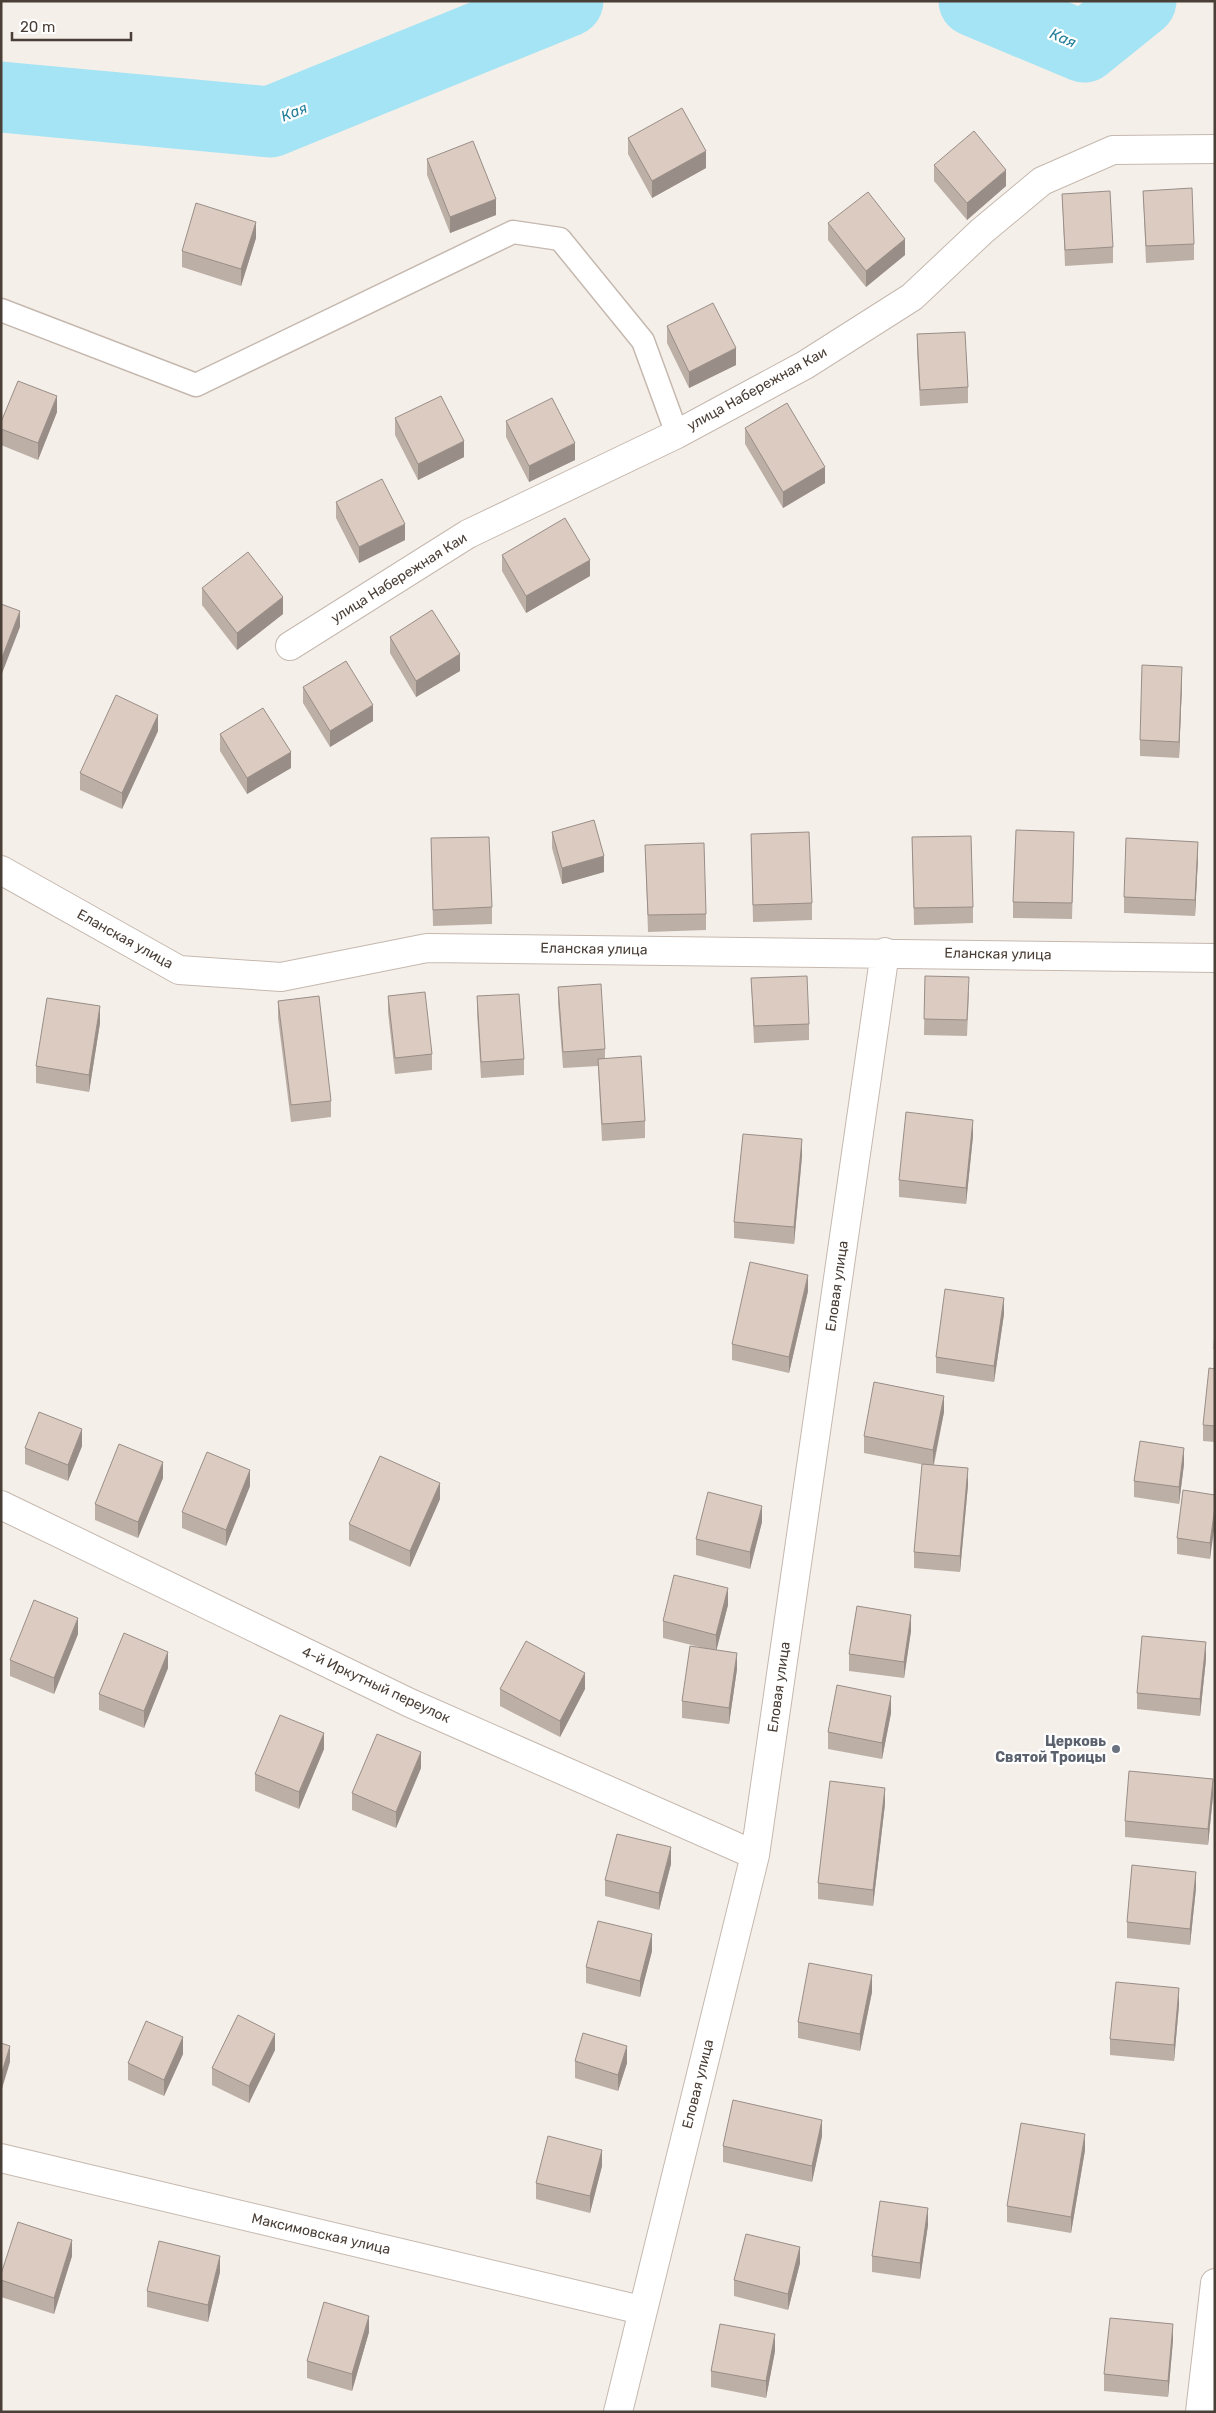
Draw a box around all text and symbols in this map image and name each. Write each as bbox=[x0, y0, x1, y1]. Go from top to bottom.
scale bar bbox=[12, 10, 131, 42]
text: 20 m bbox=[20, 18, 55, 36]
water label: Кая bbox=[1047, 24, 1079, 52]
water label: Кая bbox=[278, 99, 310, 125]
street label: улица Набережная Каи bbox=[684, 343, 830, 435]
street label: улица Набережная Каи bbox=[328, 529, 470, 627]
street label: Еланская улица bbox=[74, 906, 176, 972]
street label: Еланская улица bbox=[540, 940, 648, 958]
street label: Еланская улица bbox=[944, 945, 1052, 963]
street label: Еловая улица bbox=[822, 1239, 852, 1333]
street label: Еловая улица bbox=[764, 1640, 794, 1734]
street label: 4-й Иркутный переулок bbox=[299, 1643, 453, 1727]
place label: Церковь Святой Троицы bbox=[995, 1733, 1106, 1766]
marker: Церковь Святой Троицы bbox=[1110, 1743, 1122, 1755]
street label: Еловая улица bbox=[679, 2038, 717, 2130]
street label: Максимовская улица bbox=[250, 2210, 392, 2258]

